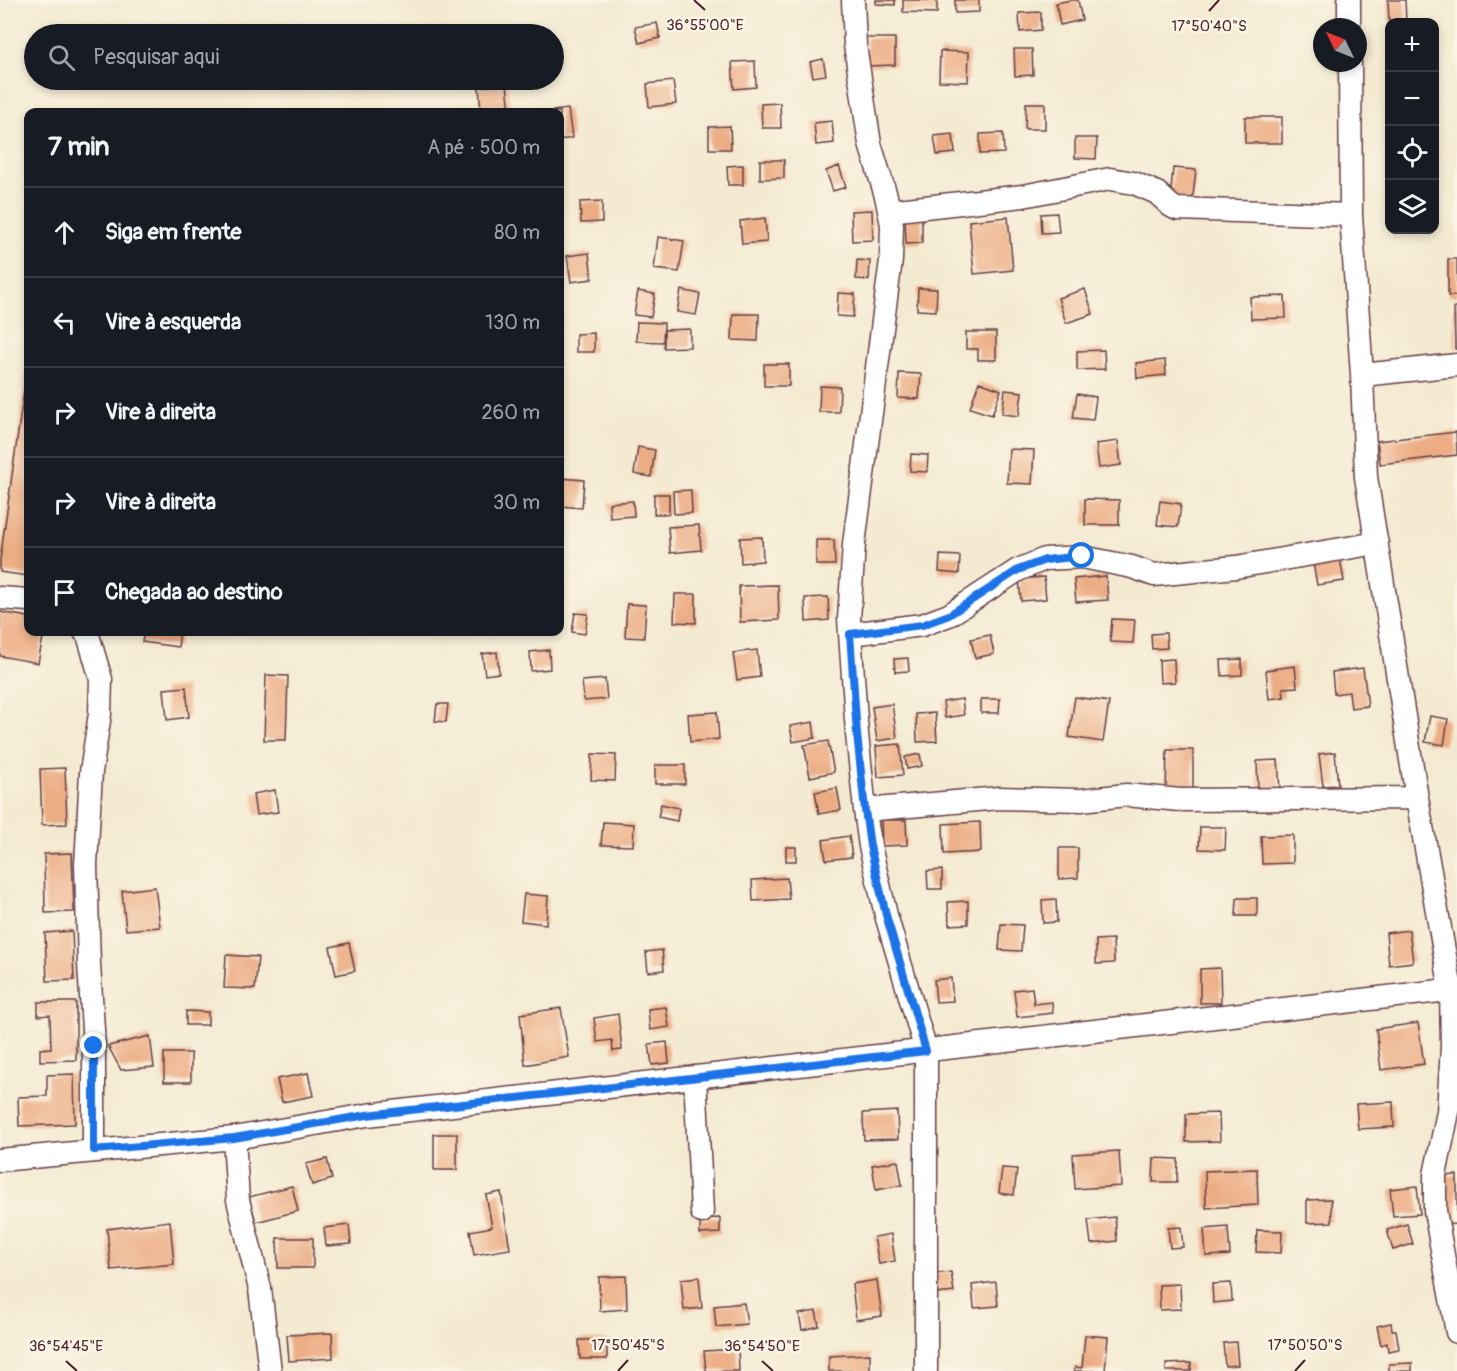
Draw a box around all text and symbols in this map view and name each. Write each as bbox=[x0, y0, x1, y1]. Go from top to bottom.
text: 36°55'00"E bbox=[666, 16, 744, 35]
text: 17°50'40"S bbox=[1171, 17, 1247, 36]
north arrow bbox=[1313, 18, 1367, 72]
map controls bbox=[1385, 18, 1439, 234]
button: + bbox=[1385, 18, 1439, 72]
search box bbox=[24, 24, 564, 90]
icon: search bbox=[45, 41, 78, 74]
text: Pesquisar aqui bbox=[93, 43, 219, 71]
button: − bbox=[1385, 72, 1439, 126]
button: locate bbox=[1385, 126, 1439, 180]
text: 7 min bbox=[48, 131, 110, 163]
text: A pé · 500 m bbox=[427, 135, 540, 160]
button: layers bbox=[1385, 180, 1439, 234]
icon: ahead bbox=[48, 216, 81, 249]
text: Siga em frente bbox=[105, 218, 241, 246]
text: 80 m bbox=[494, 220, 540, 245]
icon: left bbox=[48, 306, 81, 339]
text: Vire à esquerda bbox=[105, 308, 241, 336]
text: 130 m bbox=[485, 310, 540, 335]
icon: right bbox=[48, 396, 81, 429]
text: Vire à direita bbox=[105, 398, 216, 426]
text: 260 m bbox=[481, 400, 540, 425]
icon: right bbox=[48, 486, 81, 519]
text: Vire à direita bbox=[105, 488, 216, 516]
text: 30 m bbox=[493, 490, 540, 515]
route start bbox=[1068, 542, 1094, 568]
icon: arrive bbox=[48, 576, 81, 609]
text: Chegada ao destino bbox=[105, 578, 283, 606]
route end bbox=[80, 1032, 106, 1058]
text: 17°50'45"S bbox=[591, 1336, 665, 1355]
text: 17°50'50"S bbox=[1268, 1336, 1342, 1355]
text: 36°54'45"E bbox=[29, 1337, 103, 1356]
text: 36°54'50"E bbox=[724, 1337, 800, 1356]

